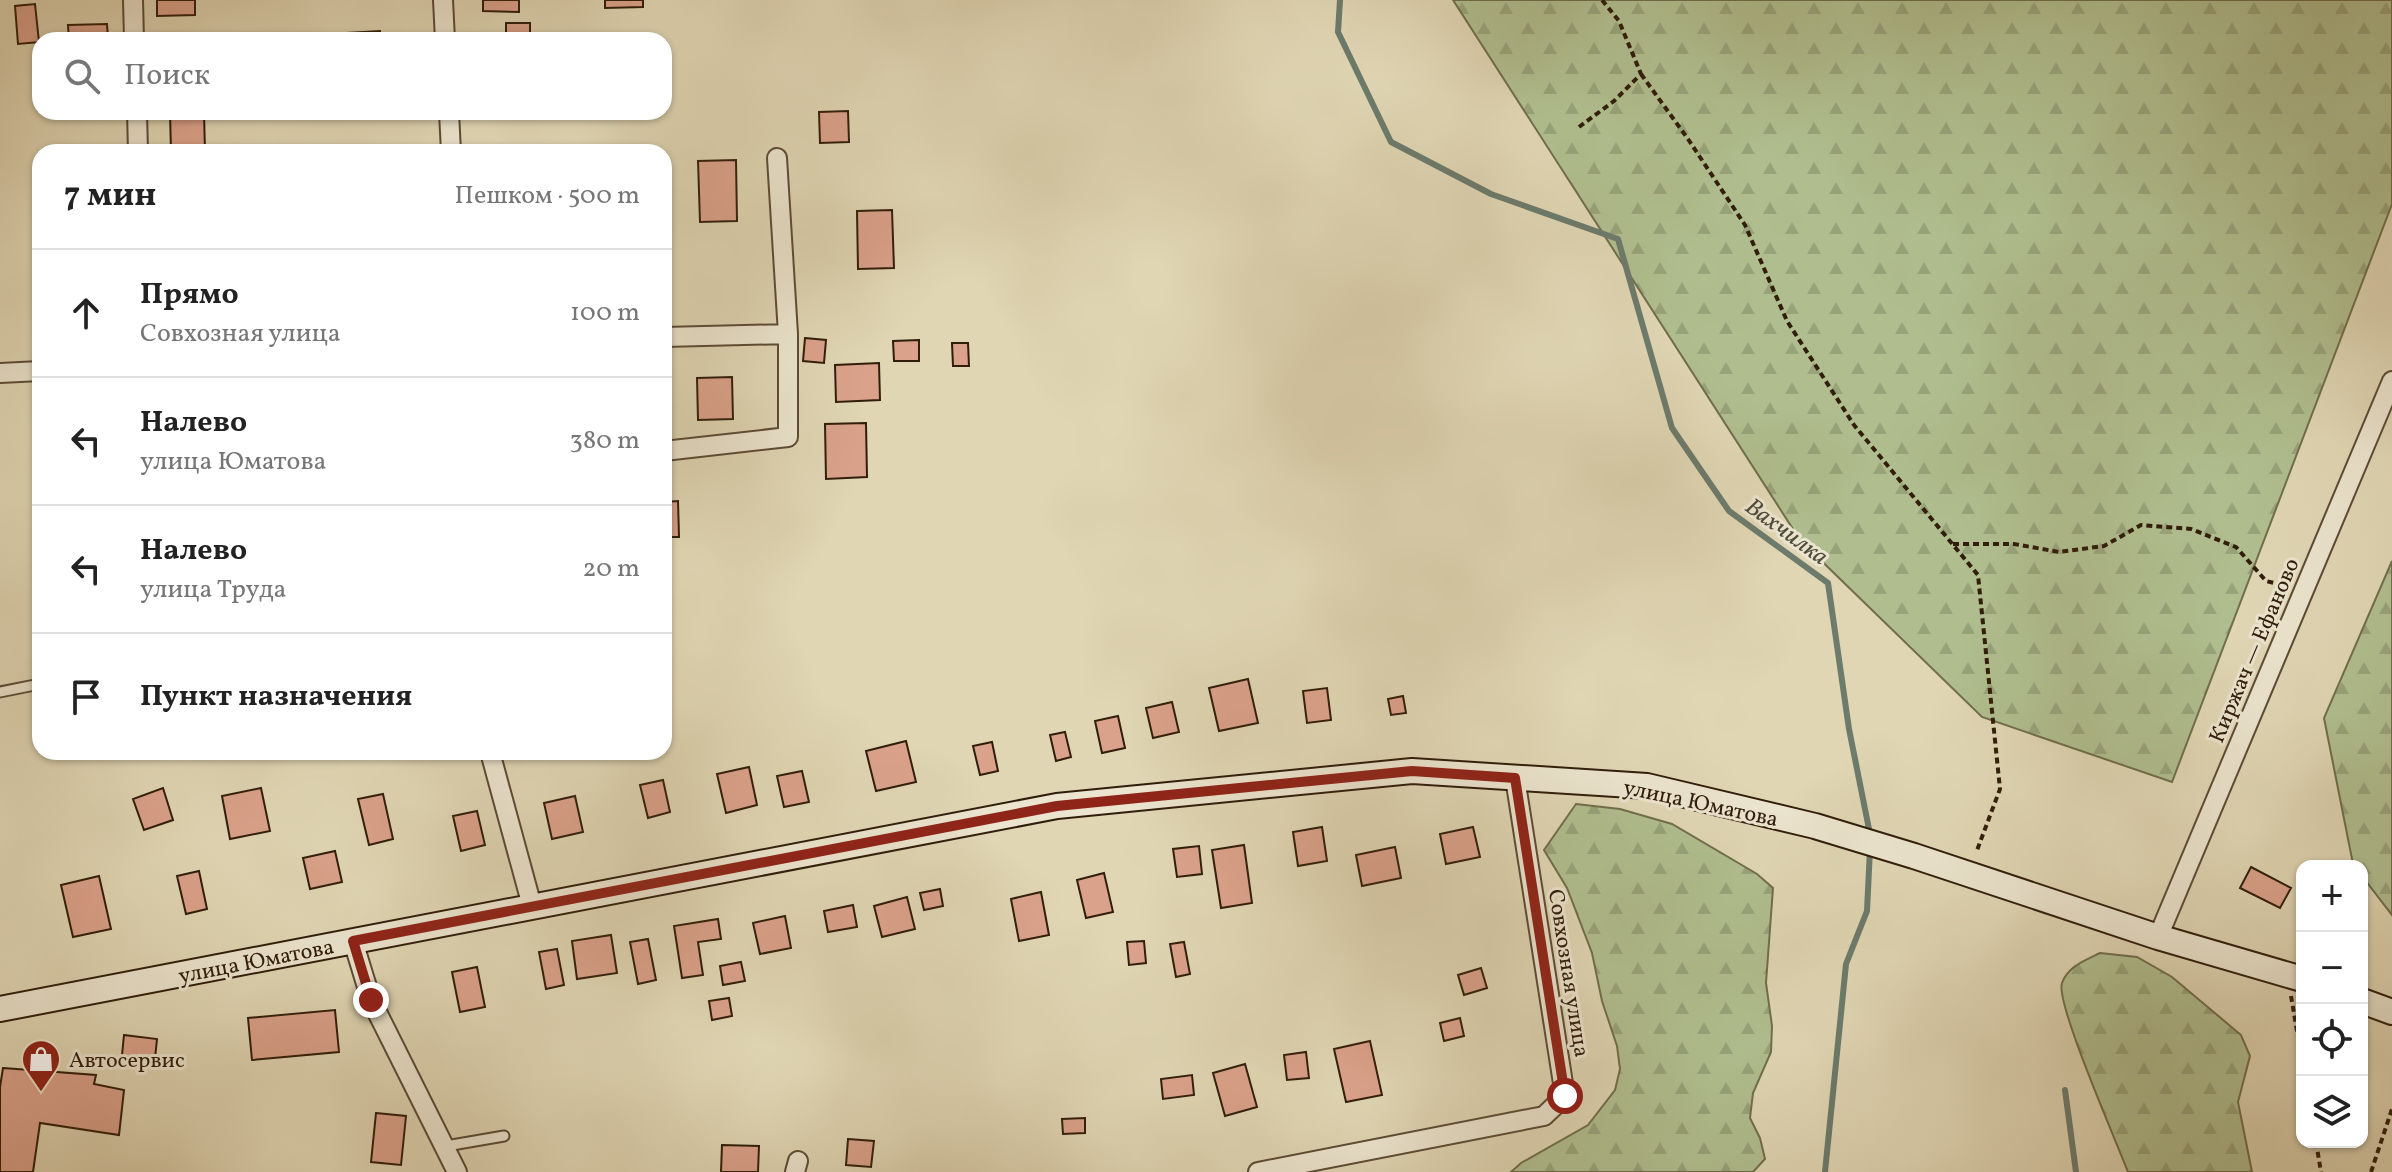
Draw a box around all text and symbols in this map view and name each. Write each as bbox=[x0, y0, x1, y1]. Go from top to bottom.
search box bbox=[32, 32, 672, 120]
icon: search bbox=[60, 54, 104, 98]
text: Поиск bbox=[124, 55, 210, 97]
text: 7 мин bbox=[64, 173, 156, 220]
text: Пешком · 500 m bbox=[455, 178, 640, 214]
text: Прямо bbox=[140, 274, 239, 316]
icon: ahead bbox=[64, 291, 108, 335]
text: 100 m bbox=[570, 295, 640, 331]
text: Совхозная улица bbox=[140, 316, 341, 352]
text: Налево bbox=[140, 402, 247, 444]
icon: left bbox=[64, 419, 108, 463]
text: 380 m bbox=[570, 423, 640, 459]
text: улица Юматова bbox=[140, 444, 327, 480]
water label: Вахчилка bbox=[1737, 491, 1834, 574]
text: Налево bbox=[140, 530, 247, 572]
icon: left bbox=[64, 547, 108, 591]
text: 20 m bbox=[582, 551, 640, 587]
street label: Киржач — Ефаново bbox=[2202, 554, 2308, 748]
text: улица Труда bbox=[140, 572, 287, 608]
icon: arrive bbox=[64, 675, 108, 719]
text: Пункт назначения bbox=[140, 676, 412, 718]
street label: улица Юматова bbox=[1620, 773, 1781, 836]
map controls bbox=[2296, 860, 2368, 1148]
button: + bbox=[2296, 860, 2368, 932]
street label: Совхозная улица bbox=[1539, 887, 1596, 1060]
street label: улица Юматова bbox=[176, 932, 337, 993]
button: − bbox=[2296, 932, 2368, 1004]
route end bbox=[353, 982, 389, 1018]
button: locate bbox=[2296, 1004, 2368, 1076]
shop icon: Автосервис bbox=[20, 1038, 62, 1093]
place label: Автосервис bbox=[69, 1046, 185, 1077]
button: layers bbox=[2296, 1076, 2368, 1148]
route start bbox=[1547, 1078, 1583, 1114]

